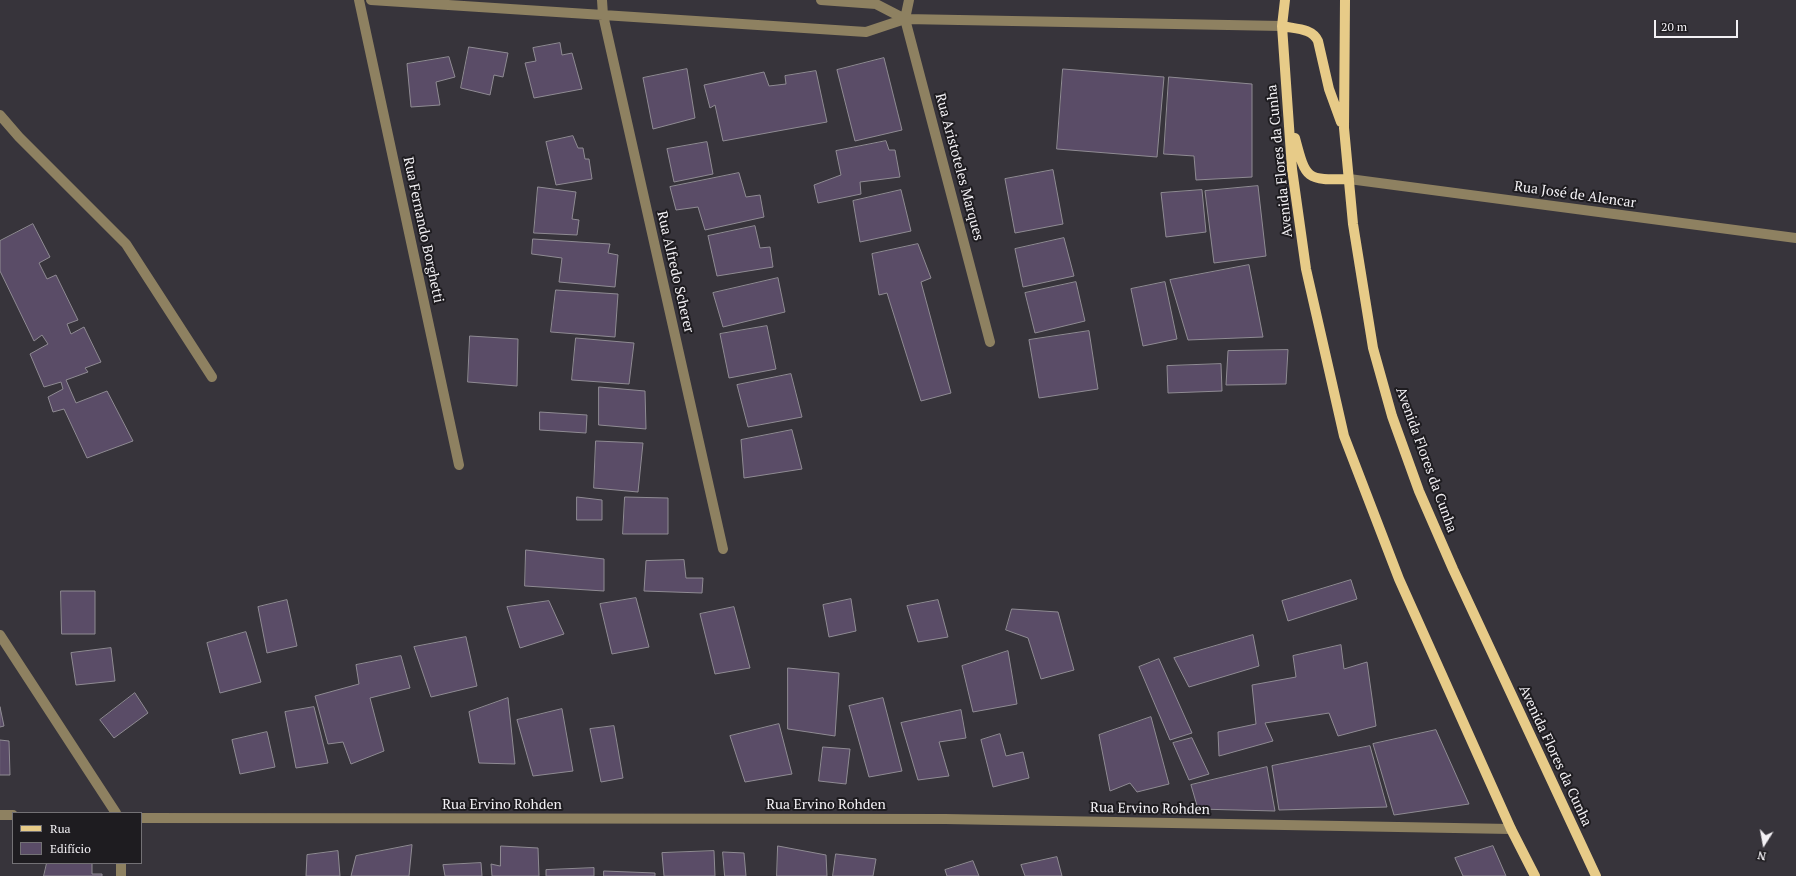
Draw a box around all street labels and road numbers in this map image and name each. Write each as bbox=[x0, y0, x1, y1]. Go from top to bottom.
street label: Avenida Flores da Cunha bbox=[1264, 84, 1296, 238]
street label: Rua Aristoteles Marques bbox=[931, 92, 987, 242]
street label: Rua Fernando Borghetti bbox=[399, 155, 447, 305]
street label: Rua José de Alencar bbox=[1513, 178, 1637, 212]
street label: Rua Alfredo Scherer bbox=[653, 210, 697, 334]
street label: Avenida Flores da Cunha bbox=[1392, 385, 1460, 535]
street label: Avenida Flores da Cunha bbox=[1515, 683, 1595, 829]
street label: Rua Ervino Rohden bbox=[442, 797, 562, 813]
street label: Rua Ervino Rohden bbox=[766, 797, 886, 813]
street label: Rua Ervino Rohden bbox=[1090, 800, 1210, 818]

